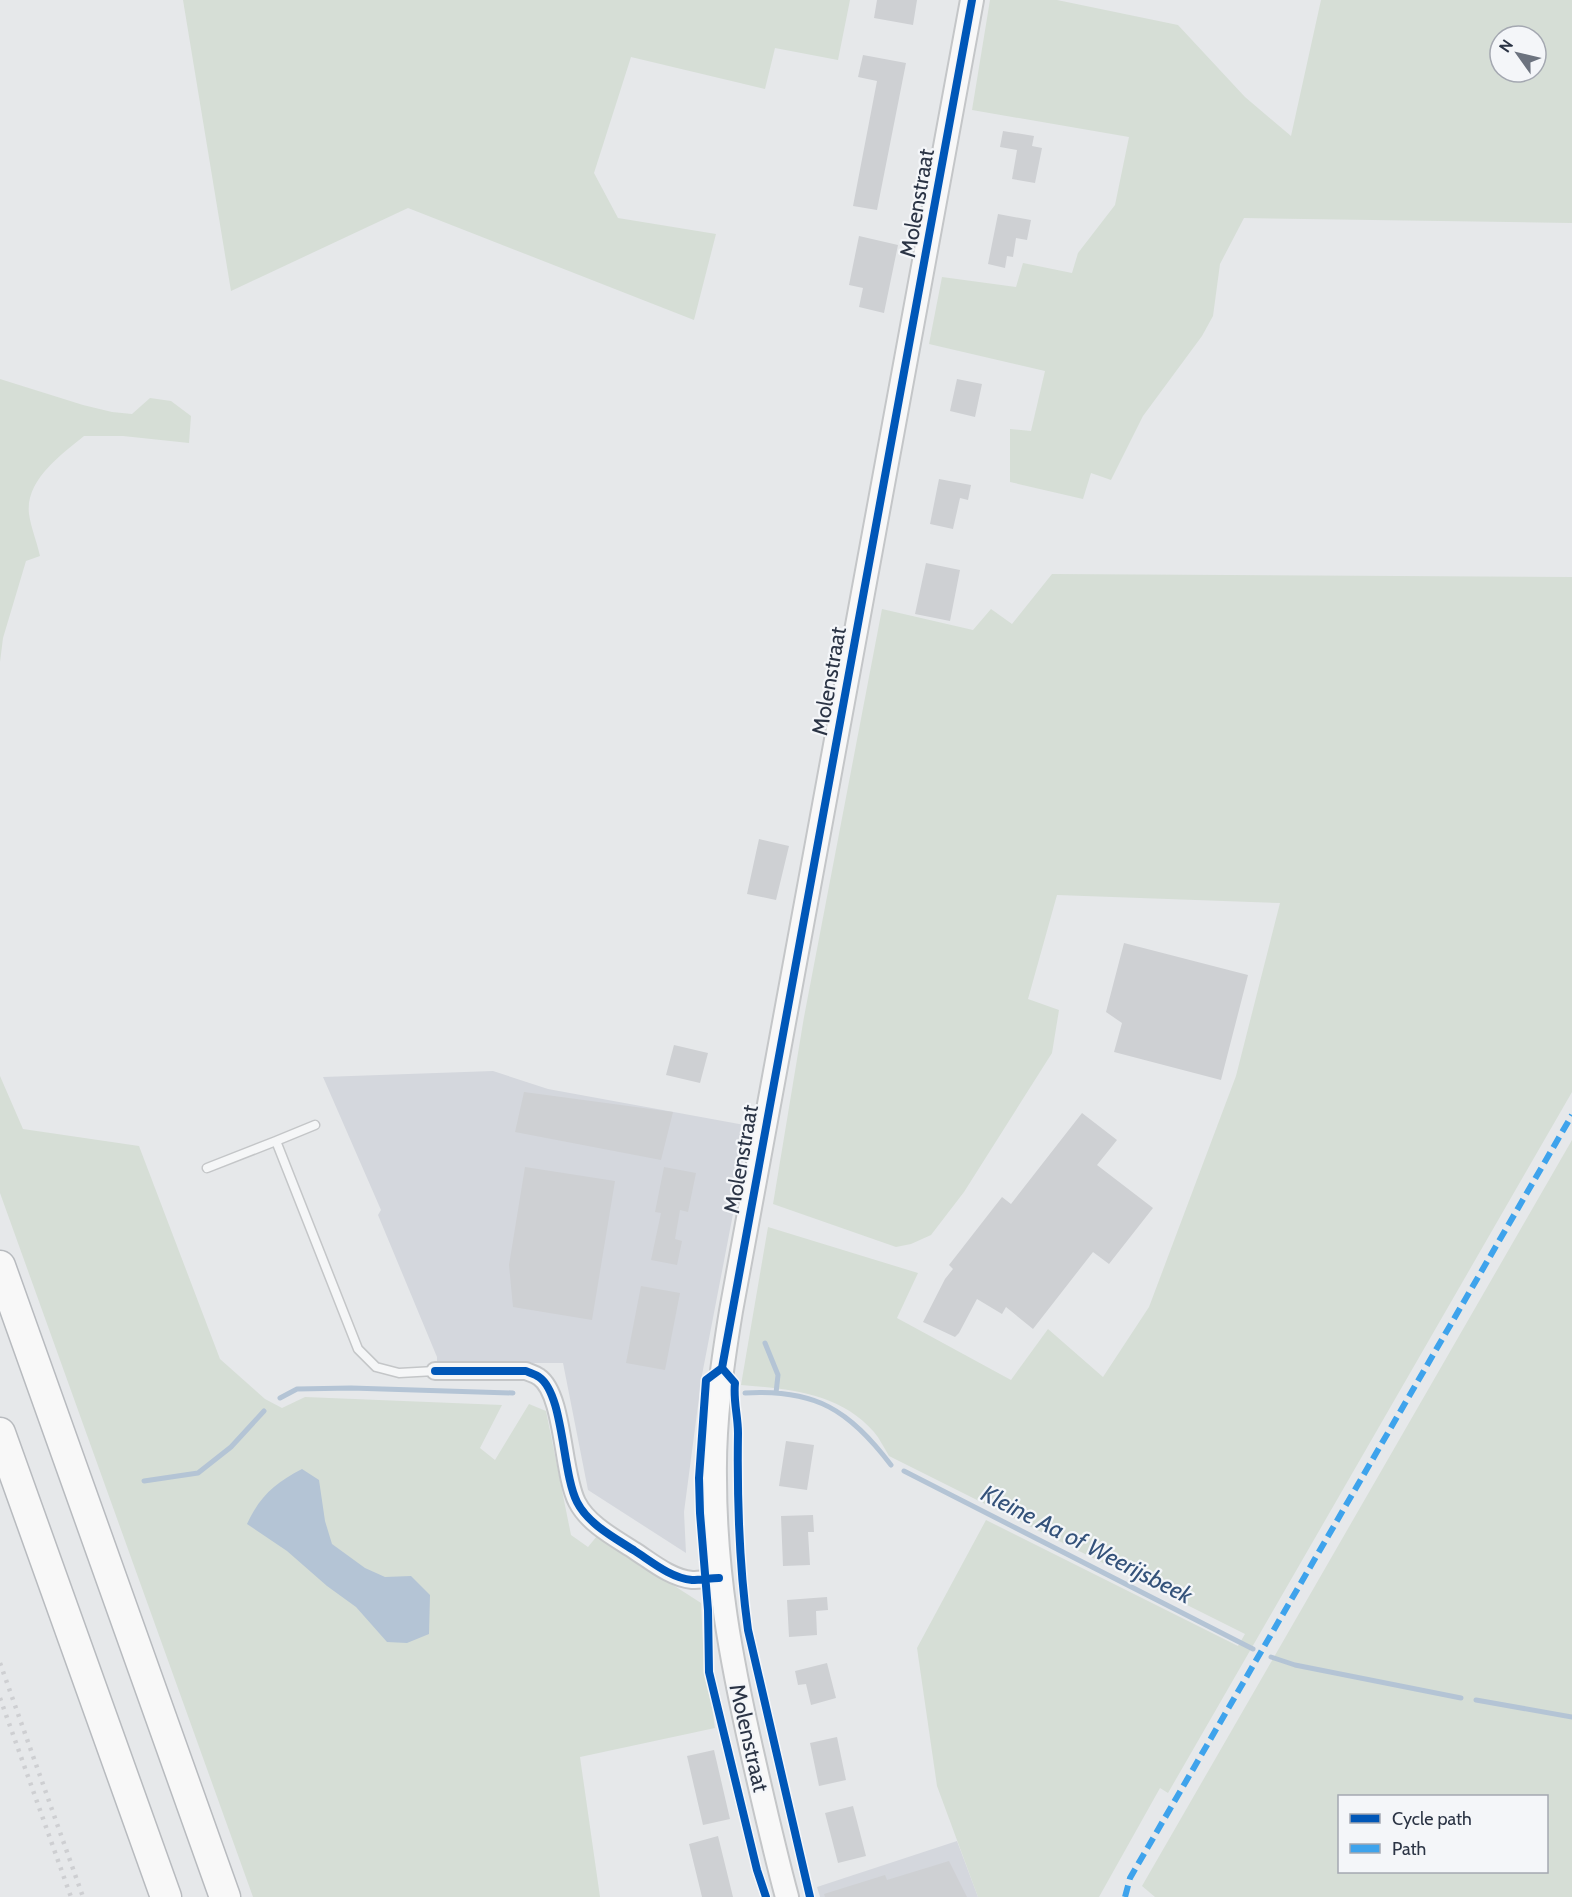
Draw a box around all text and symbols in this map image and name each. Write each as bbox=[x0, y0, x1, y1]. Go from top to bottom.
north arrow bbox=[1488, 24, 1548, 84]
text: N bbox=[1495, 36, 1517, 56]
street label: Molenstraat bbox=[894, 146, 940, 260]
street label: Molenstraat bbox=[806, 624, 852, 738]
street label: Molenstraat bbox=[718, 1102, 764, 1216]
water label: Kleine Aa of Weerijsbeek bbox=[977, 1478, 1198, 1610]
street label: Molenstraat bbox=[723, 1681, 775, 1795]
legend bbox=[1338, 1795, 1548, 1873]
text: Cycle path bbox=[1392, 1808, 1472, 1830]
text: Path bbox=[1392, 1838, 1426, 1860]

